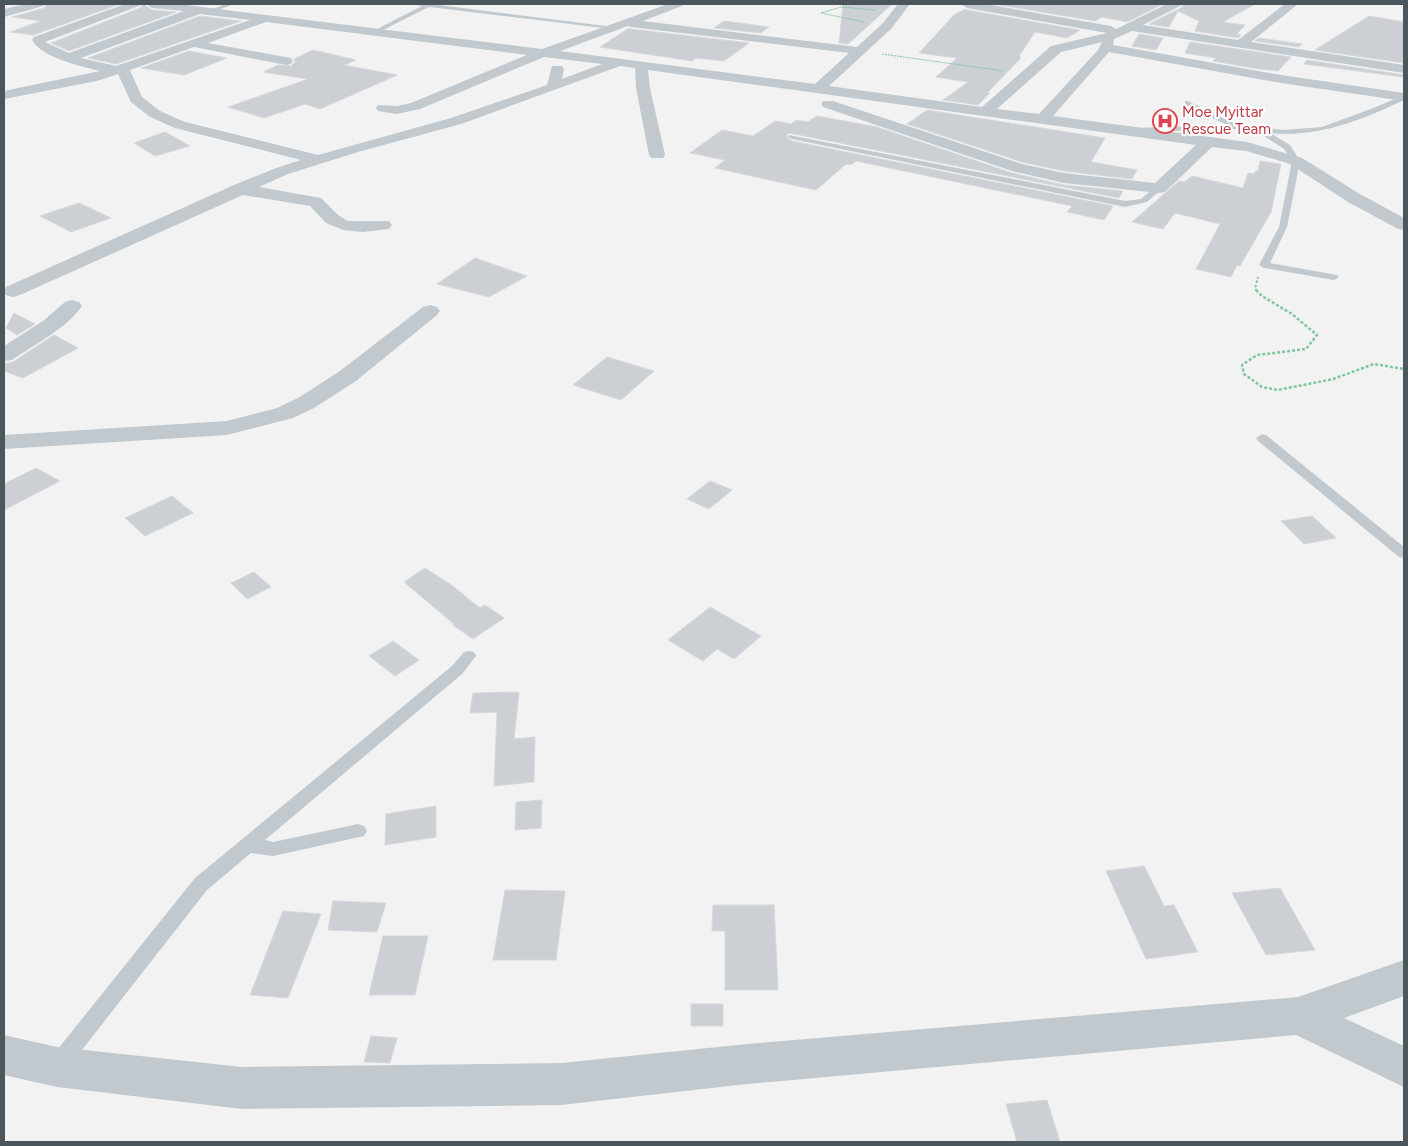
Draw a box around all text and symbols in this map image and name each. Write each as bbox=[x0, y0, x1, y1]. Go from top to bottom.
place label: Moe Myittar Rescue Team bbox=[1182, 103, 1271, 138]
hospital icon: Moe Myittar Rescue Team bbox=[1152, 108, 1178, 134]

